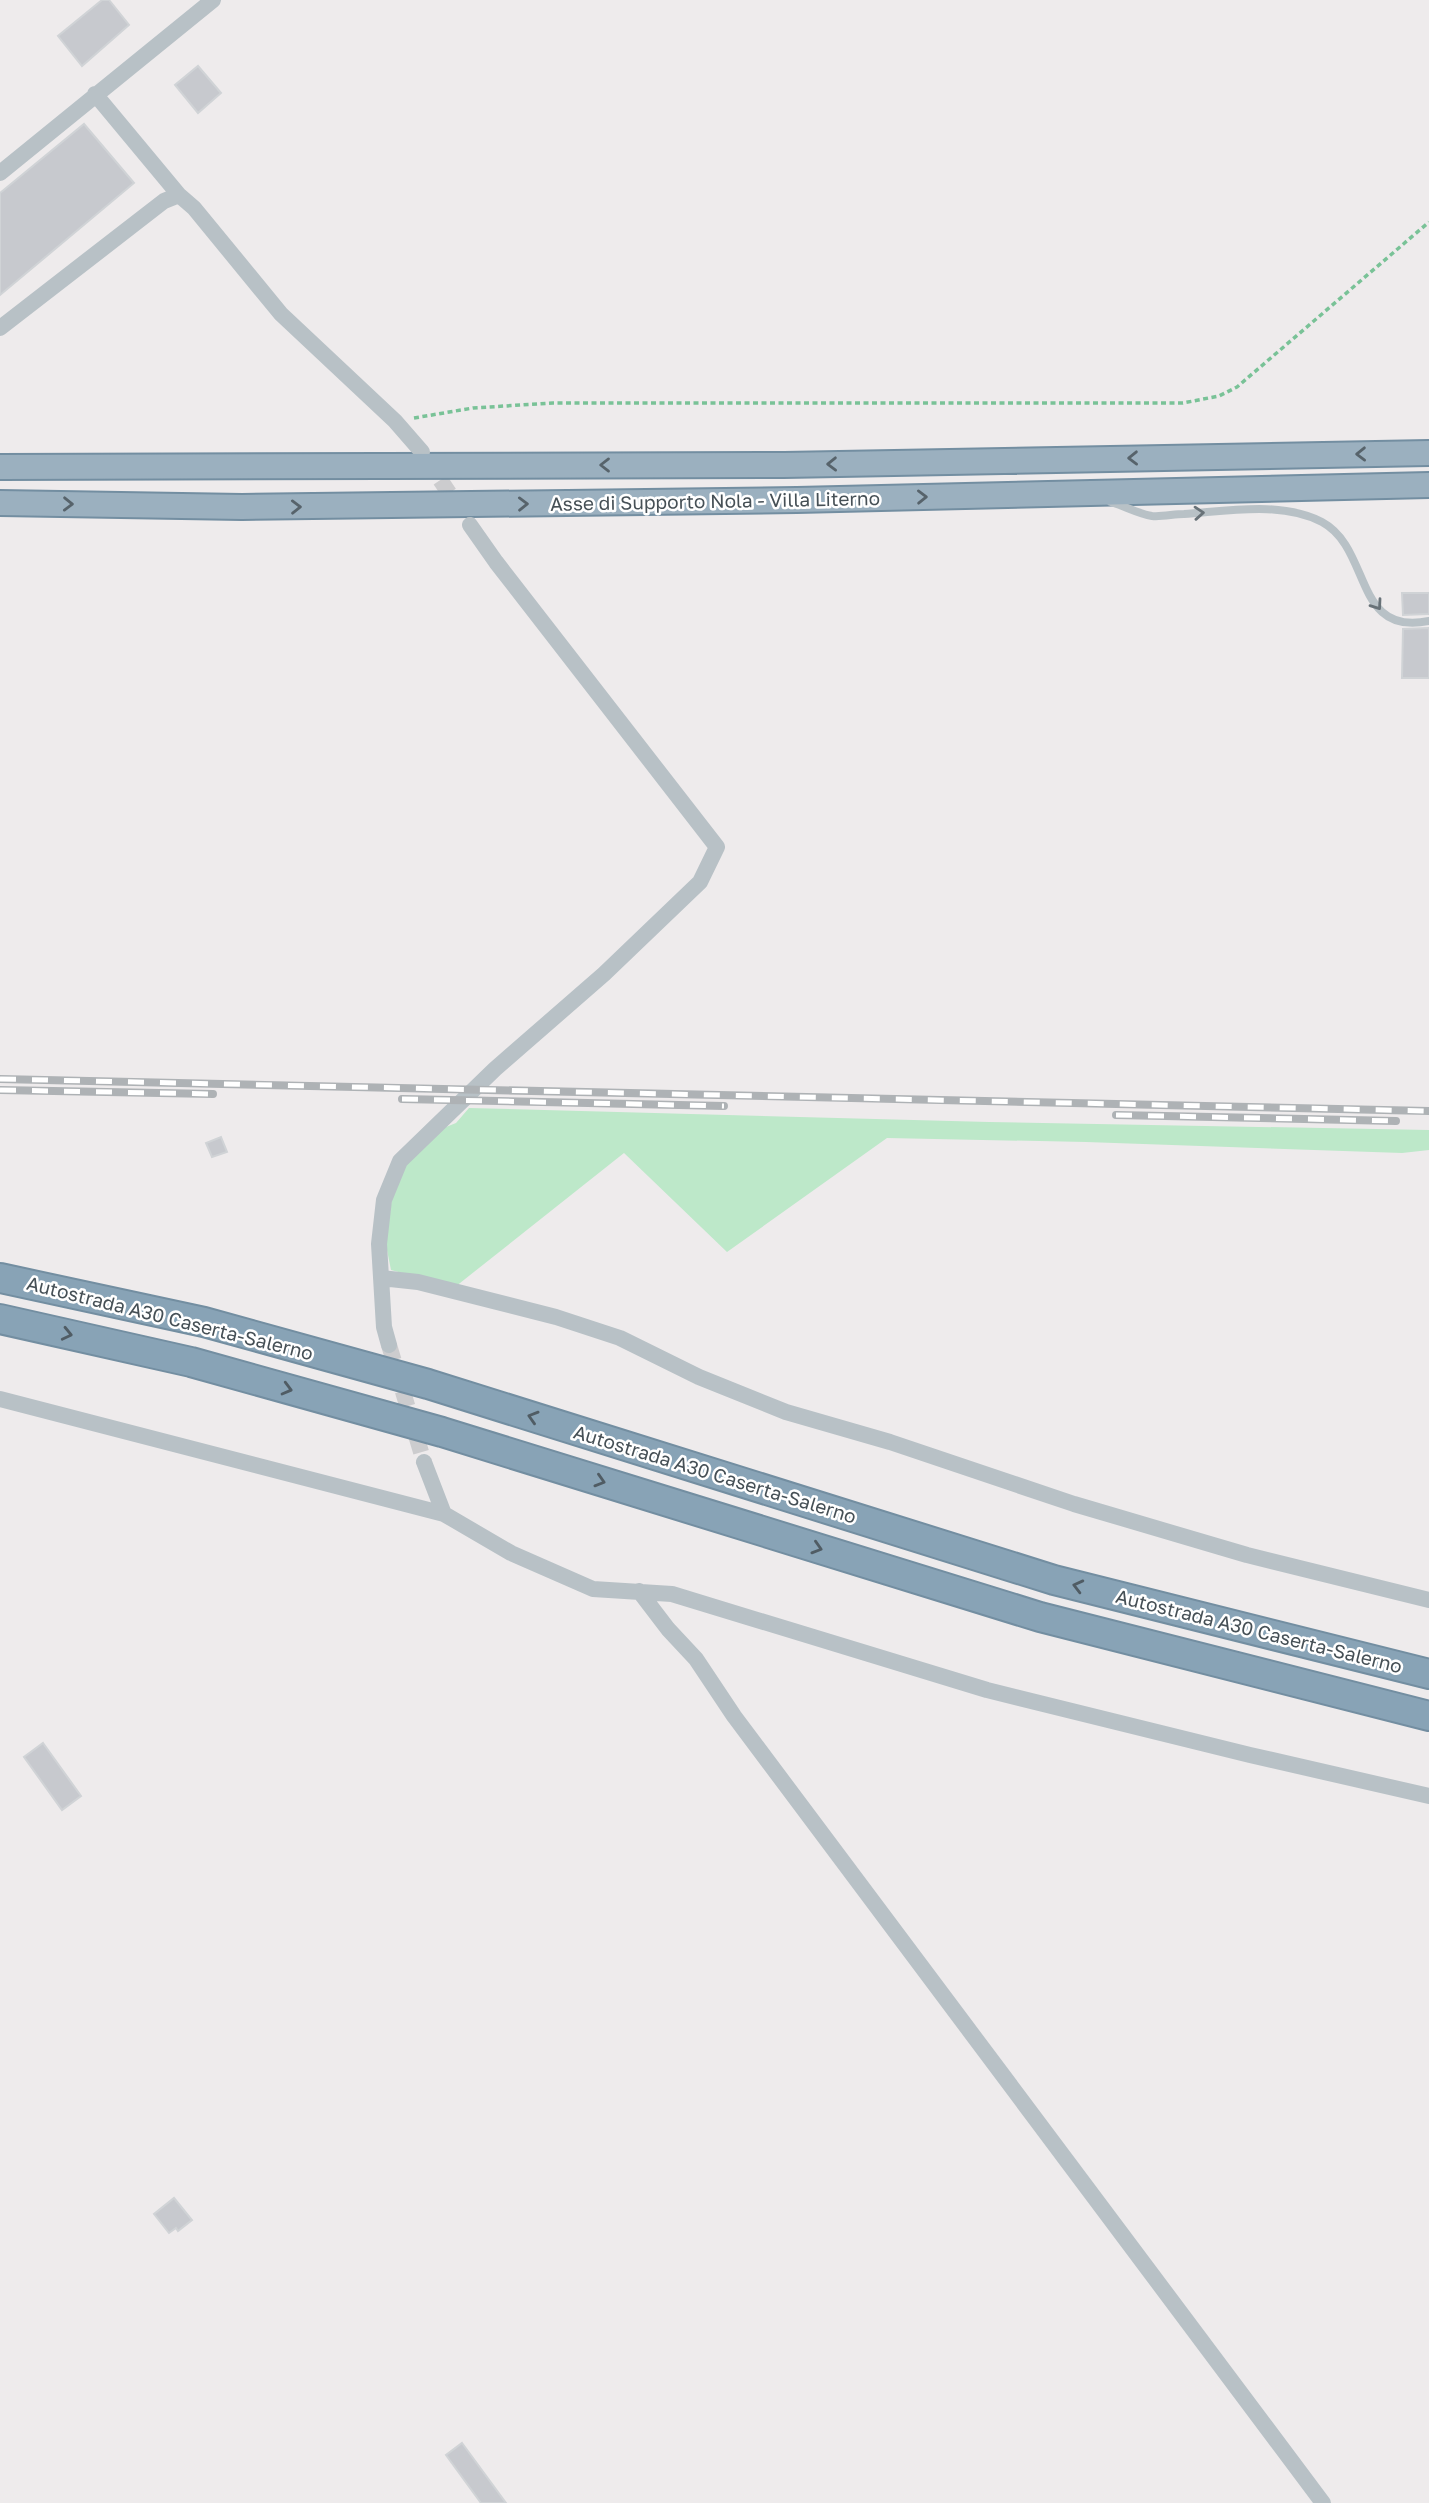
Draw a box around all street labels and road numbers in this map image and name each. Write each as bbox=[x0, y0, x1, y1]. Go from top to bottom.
street label: Asse di Supporto Nola - Villa Literno bbox=[550, 486, 880, 515]
street label: Autostrada A30 Caserta-Salerno bbox=[25, 1271, 316, 1364]
street label: Autostrada A30 Caserta-Salerno bbox=[571, 1419, 859, 1528]
street label: Autostrada A30 Caserta-Salerno bbox=[1114, 1584, 1405, 1677]

